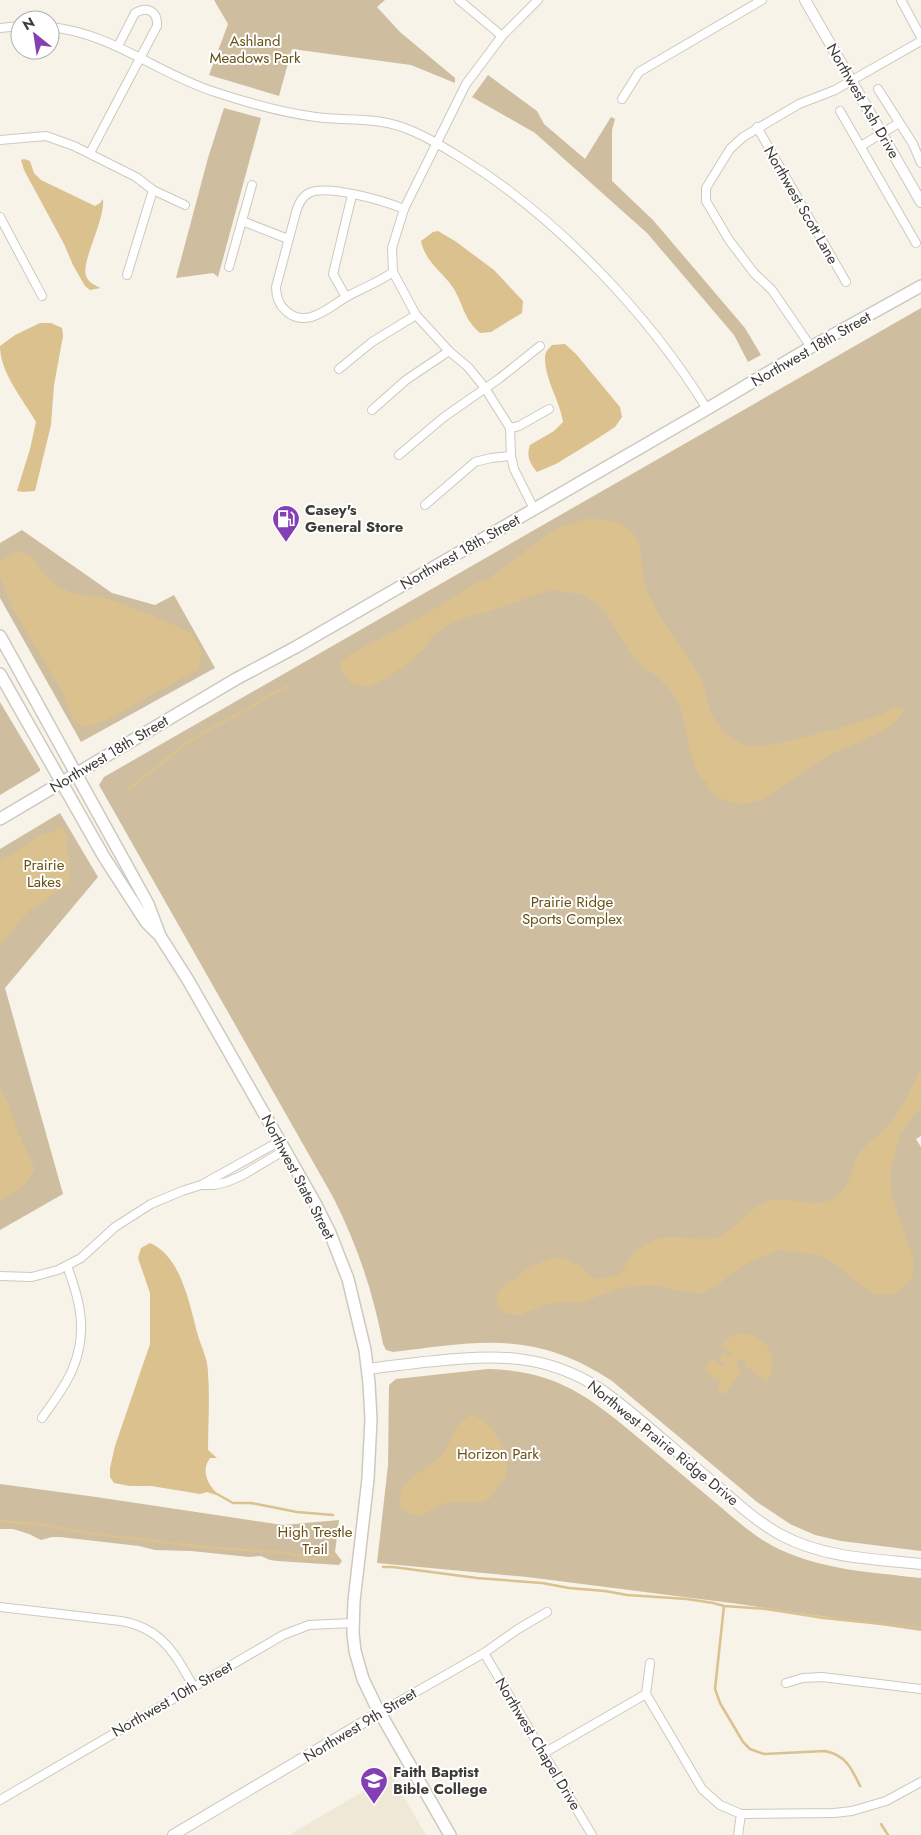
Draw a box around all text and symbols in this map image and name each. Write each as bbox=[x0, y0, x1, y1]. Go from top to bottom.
north arrow bbox=[10, 10, 60, 60]
text: N bbox=[19, 12, 38, 35]
park label: Ashland Meadows Park bbox=[209, 30, 301, 69]
street label: Northwest Ash Drive bbox=[821, 39, 905, 163]
street label: Northwest Scott Lane bbox=[758, 142, 844, 268]
street label: Northwest 18th Street bbox=[747, 306, 875, 392]
place label: Casey's General Store bbox=[305, 499, 404, 538]
fuel station icon: Casey's General Store bbox=[271, 504, 301, 543]
street label: Northwest 18th Street bbox=[396, 509, 524, 595]
street label: Northwest 18th Street bbox=[46, 710, 173, 798]
park label: Prairie Lakes bbox=[24, 854, 65, 893]
park label: Prairie Ridge Sports Complex bbox=[522, 891, 623, 930]
street label: Northwest State Street bbox=[256, 1111, 340, 1244]
street label: Northwest Prairie Ridge Drive bbox=[583, 1375, 743, 1511]
park label: Horizon Park bbox=[457, 1443, 539, 1465]
park label: High Trestle Trail bbox=[278, 1521, 353, 1560]
street label: Northwest 10th Street bbox=[108, 1655, 237, 1742]
street label: Northwest Chapel Drive bbox=[490, 1674, 586, 1815]
street label: Northwest 9th Street bbox=[299, 1682, 421, 1768]
place label: Faith Baptist Bible College bbox=[393, 1761, 488, 1800]
school or university icon: Faith Baptist Bible College bbox=[359, 1766, 389, 1805]

